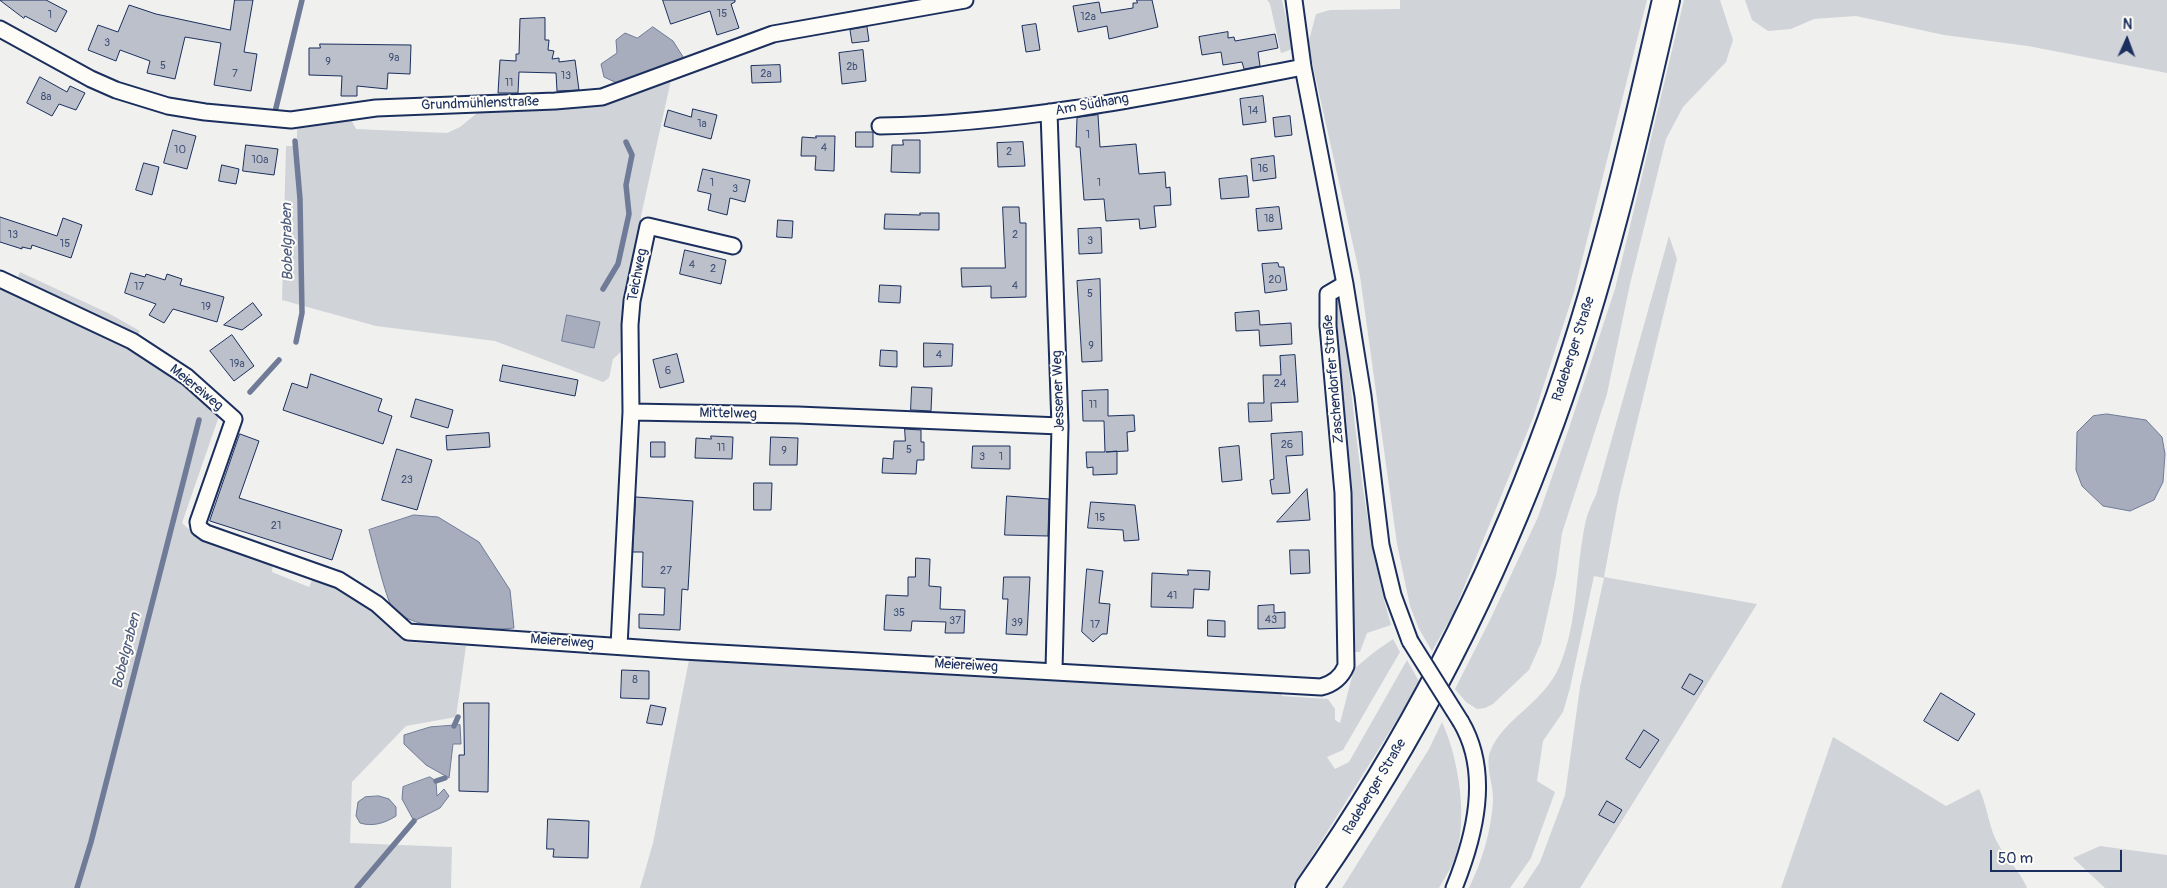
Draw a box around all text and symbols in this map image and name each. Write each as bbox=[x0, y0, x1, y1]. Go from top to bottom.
house number: 15 bbox=[717, 7, 727, 21]
house number: 1 bbox=[48, 8, 52, 22]
house number: 12a bbox=[1080, 10, 1096, 24]
north arrow bbox=[2102, 15, 2152, 65]
text: N bbox=[2123, 16, 2133, 33]
house number: 3 bbox=[104, 36, 110, 50]
house number: 9a bbox=[389, 51, 399, 65]
house number: 9 bbox=[325, 55, 331, 69]
house number: 5 bbox=[160, 59, 166, 73]
house number: 2b bbox=[846, 60, 858, 74]
house number: 7 bbox=[232, 67, 238, 81]
house number: 2a bbox=[760, 67, 772, 81]
house number: 13 bbox=[561, 69, 571, 83]
house number: 11 bbox=[505, 76, 513, 90]
house number: 8a bbox=[41, 90, 51, 104]
street label: Am Südhang bbox=[1054, 90, 1130, 120]
street label: Grundmühlenstraße bbox=[421, 94, 539, 114]
house number: 14 bbox=[1248, 104, 1258, 118]
house number: 1a bbox=[697, 117, 707, 131]
house number: 1 bbox=[1086, 128, 1090, 142]
house number: 4 bbox=[821, 141, 827, 155]
house number: 10 bbox=[174, 143, 186, 157]
house number: 2 bbox=[1006, 145, 1012, 159]
house number: 10a bbox=[252, 153, 268, 167]
house number: 16 bbox=[1258, 162, 1268, 176]
house number: 1 bbox=[710, 176, 714, 190]
house number: 1 bbox=[1097, 176, 1101, 190]
house number: 3 bbox=[732, 182, 738, 196]
water label: Bobelgraben bbox=[278, 203, 298, 281]
house number: 18 bbox=[1264, 212, 1274, 226]
house number: 13 bbox=[8, 228, 18, 242]
house number: 2 bbox=[1012, 228, 1018, 242]
house number: 3 bbox=[1087, 234, 1093, 248]
house number: 15 bbox=[60, 237, 70, 251]
street label: Teichweg bbox=[625, 247, 651, 303]
house number: 4 bbox=[689, 258, 695, 272]
house number: 2 bbox=[710, 262, 716, 276]
house number: 20 bbox=[1268, 273, 1282, 287]
house number: 4 bbox=[1012, 279, 1018, 293]
house number: 17 bbox=[134, 280, 144, 294]
house number: 5 bbox=[1087, 287, 1093, 301]
street label: Radeberger Straße bbox=[1549, 295, 1599, 403]
house number: 19 bbox=[201, 300, 211, 314]
street label: Zaschendorfer Straße bbox=[1320, 314, 1348, 444]
house number: 9 bbox=[1088, 339, 1094, 353]
house number: 4 bbox=[936, 348, 942, 362]
street label: Jessener Weg bbox=[1049, 350, 1069, 432]
house number: 19a bbox=[229, 357, 245, 371]
street label: Meiereiweg bbox=[166, 361, 226, 415]
house number: 6 bbox=[665, 364, 671, 378]
house number: 24 bbox=[1274, 377, 1286, 391]
house number: 11 bbox=[1089, 398, 1097, 412]
street label: Mittelweg bbox=[699, 405, 757, 423]
house number: 26 bbox=[1281, 438, 1293, 452]
house number: 11 bbox=[717, 441, 725, 455]
house number: 5 bbox=[906, 443, 912, 457]
house number: 9 bbox=[781, 444, 787, 458]
house number: 3 bbox=[979, 450, 985, 464]
house number: 1 bbox=[999, 450, 1003, 464]
house number: 23 bbox=[401, 473, 413, 487]
house number: 15 bbox=[1095, 511, 1105, 525]
house number: 21 bbox=[271, 519, 281, 533]
house number: 27 bbox=[660, 564, 672, 578]
house number: 41 bbox=[1167, 589, 1177, 603]
house number: 35 bbox=[893, 606, 905, 620]
water label: Bobelgraben bbox=[109, 611, 145, 691]
house number: 43 bbox=[1265, 613, 1277, 627]
house number: 37 bbox=[949, 614, 961, 628]
house number: 39 bbox=[1011, 616, 1023, 630]
house number: 17 bbox=[1090, 618, 1100, 632]
street label: Meiereiweg bbox=[530, 631, 594, 653]
street label: Meiereiweg bbox=[934, 656, 998, 676]
house number: 8 bbox=[632, 673, 638, 687]
street label: Radeberger Straße bbox=[1340, 736, 1410, 838]
scale bar bbox=[1992, 840, 2124, 872]
text: 50 m bbox=[1998, 849, 2033, 868]

